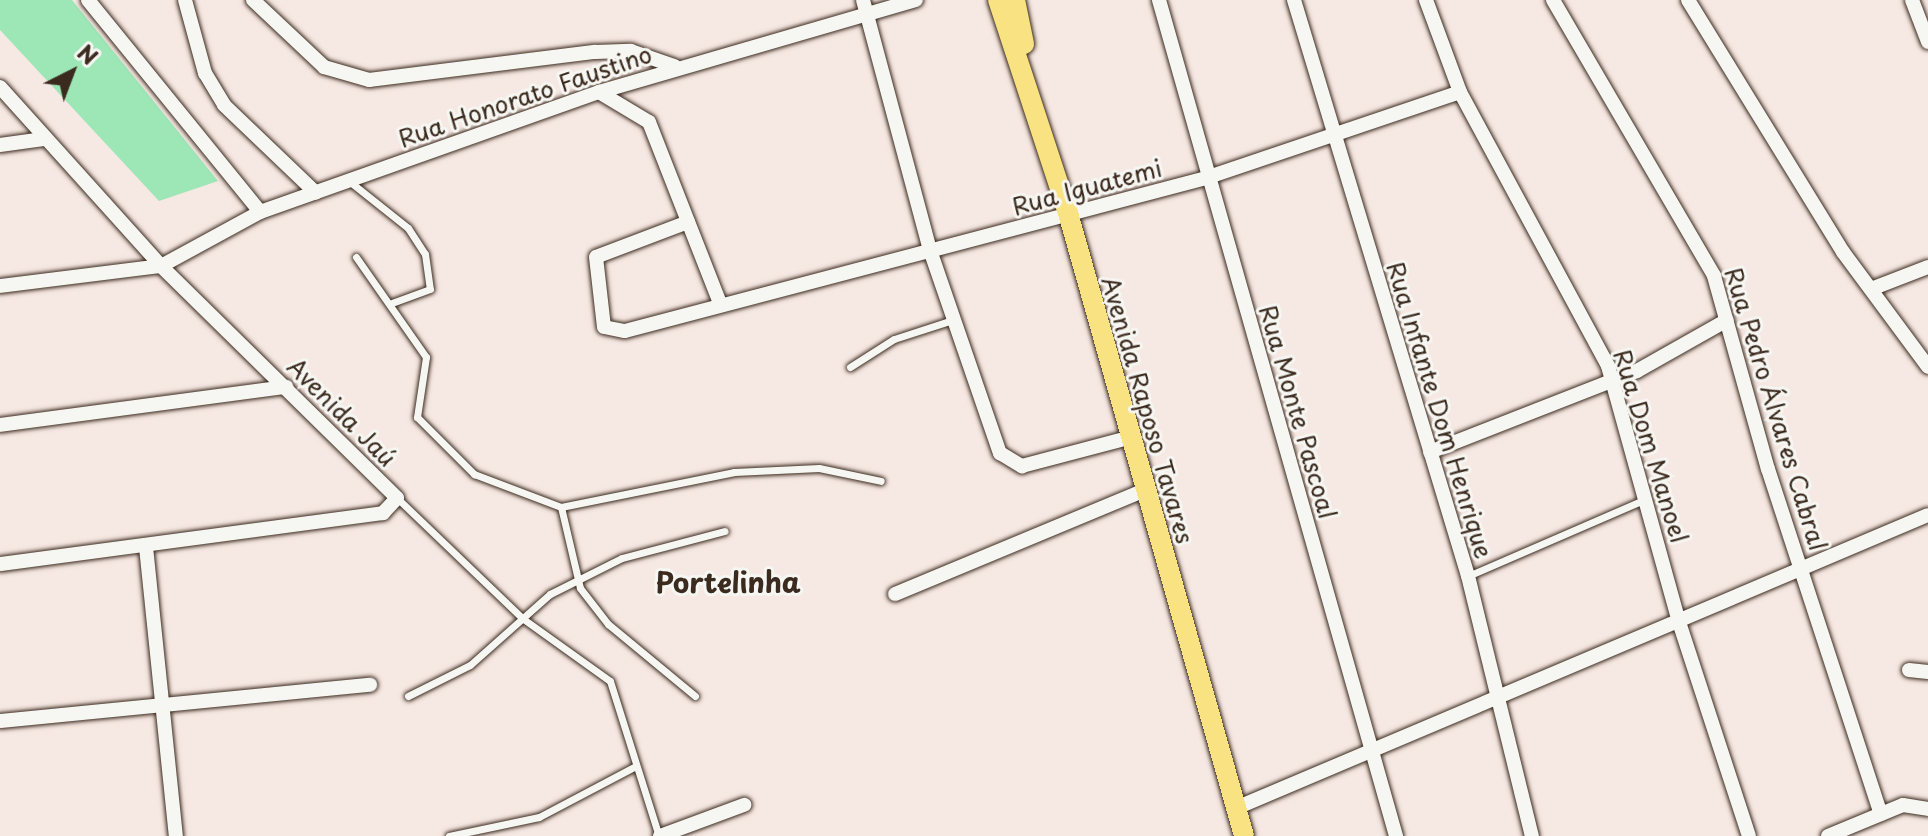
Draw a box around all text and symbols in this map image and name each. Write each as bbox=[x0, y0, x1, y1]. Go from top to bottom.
north arrow bbox=[32, 32, 112, 112]
text: N bbox=[71, 36, 106, 72]
street label: Rua Honorato Faustino bbox=[394, 39, 656, 153]
street label: Rua Iguatemi bbox=[1009, 153, 1165, 221]
street label: Rua Infante Dom Henrique bbox=[1381, 257, 1499, 563]
street label: Rua Pedro Álvares Cabral bbox=[1718, 261, 1834, 557]
street label: Avenida Raposo Tavares bbox=[1096, 272, 1200, 548]
street label: Rua Monte Pascoal bbox=[1254, 302, 1342, 522]
street label: Rua Dom Manoel bbox=[1608, 346, 1694, 546]
street label: Avenida Jaú bbox=[281, 351, 403, 473]
district label: Portelinha bbox=[655, 565, 801, 599]

